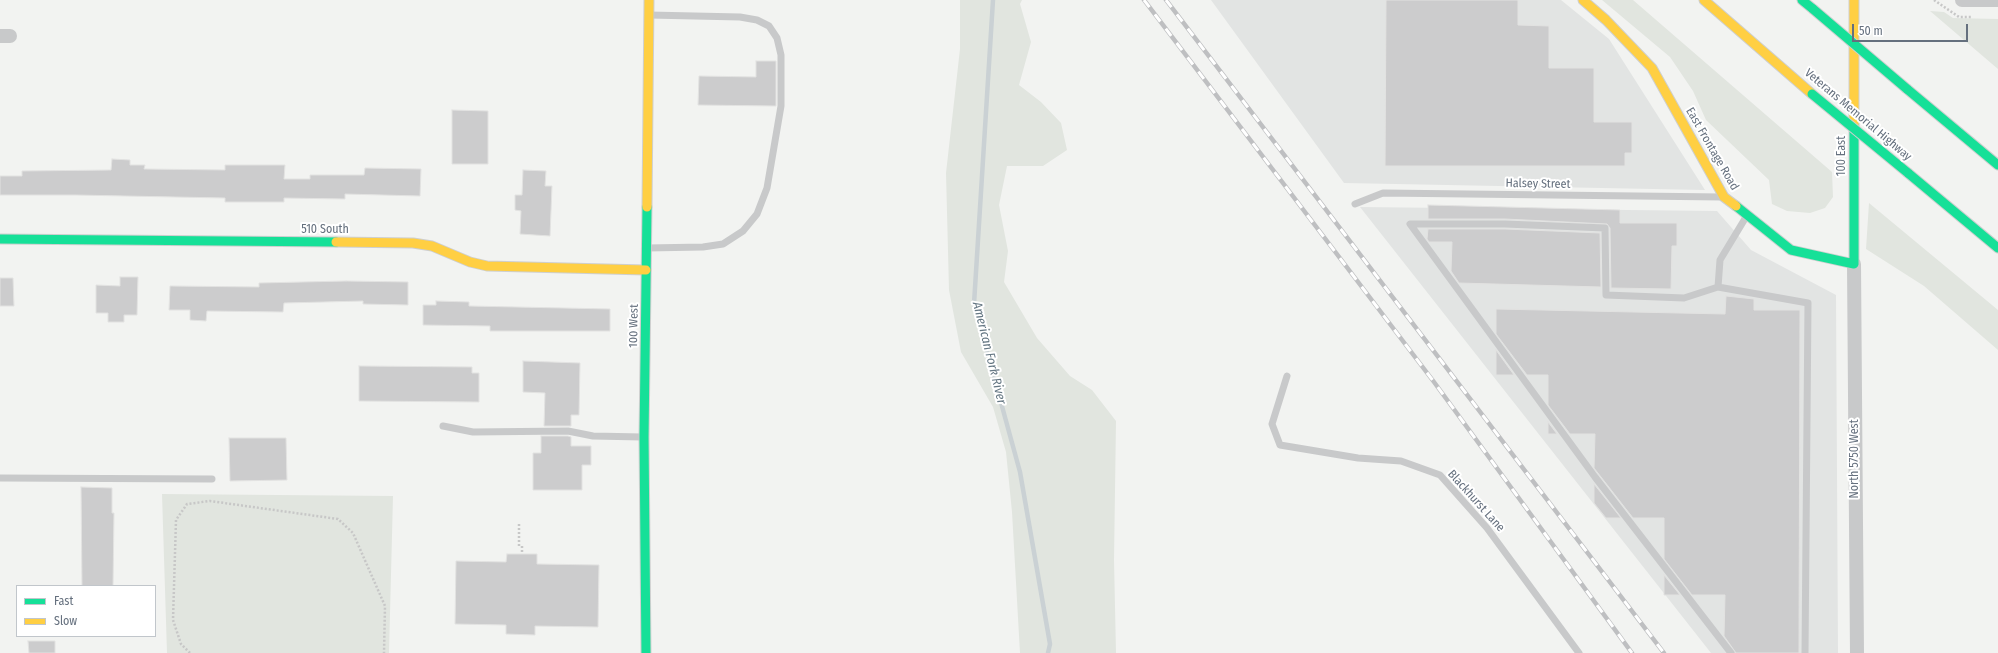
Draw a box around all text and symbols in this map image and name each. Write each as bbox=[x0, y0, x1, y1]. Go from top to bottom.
scale bar bbox=[1854, 16, 1970, 42]
text: 50 m bbox=[1859, 24, 1883, 38]
street label: Veterans Memorial Highway bbox=[1802, 66, 1914, 164]
street label: East Frontage Road bbox=[1682, 105, 1742, 193]
street label: 100 East bbox=[1835, 136, 1849, 176]
street label: Halsey Street bbox=[1505, 176, 1571, 192]
street label: 510 South bbox=[301, 223, 349, 237]
water label: American Fork River bbox=[969, 300, 1009, 406]
street label: 100 West bbox=[626, 304, 642, 348]
street label: North 5750 West bbox=[1848, 419, 1862, 499]
street label: Blackhurst Lane bbox=[1445, 467, 1507, 535]
legend bbox=[16, 585, 156, 637]
text: Fast bbox=[54, 594, 73, 608]
text: Slow bbox=[54, 614, 77, 628]

